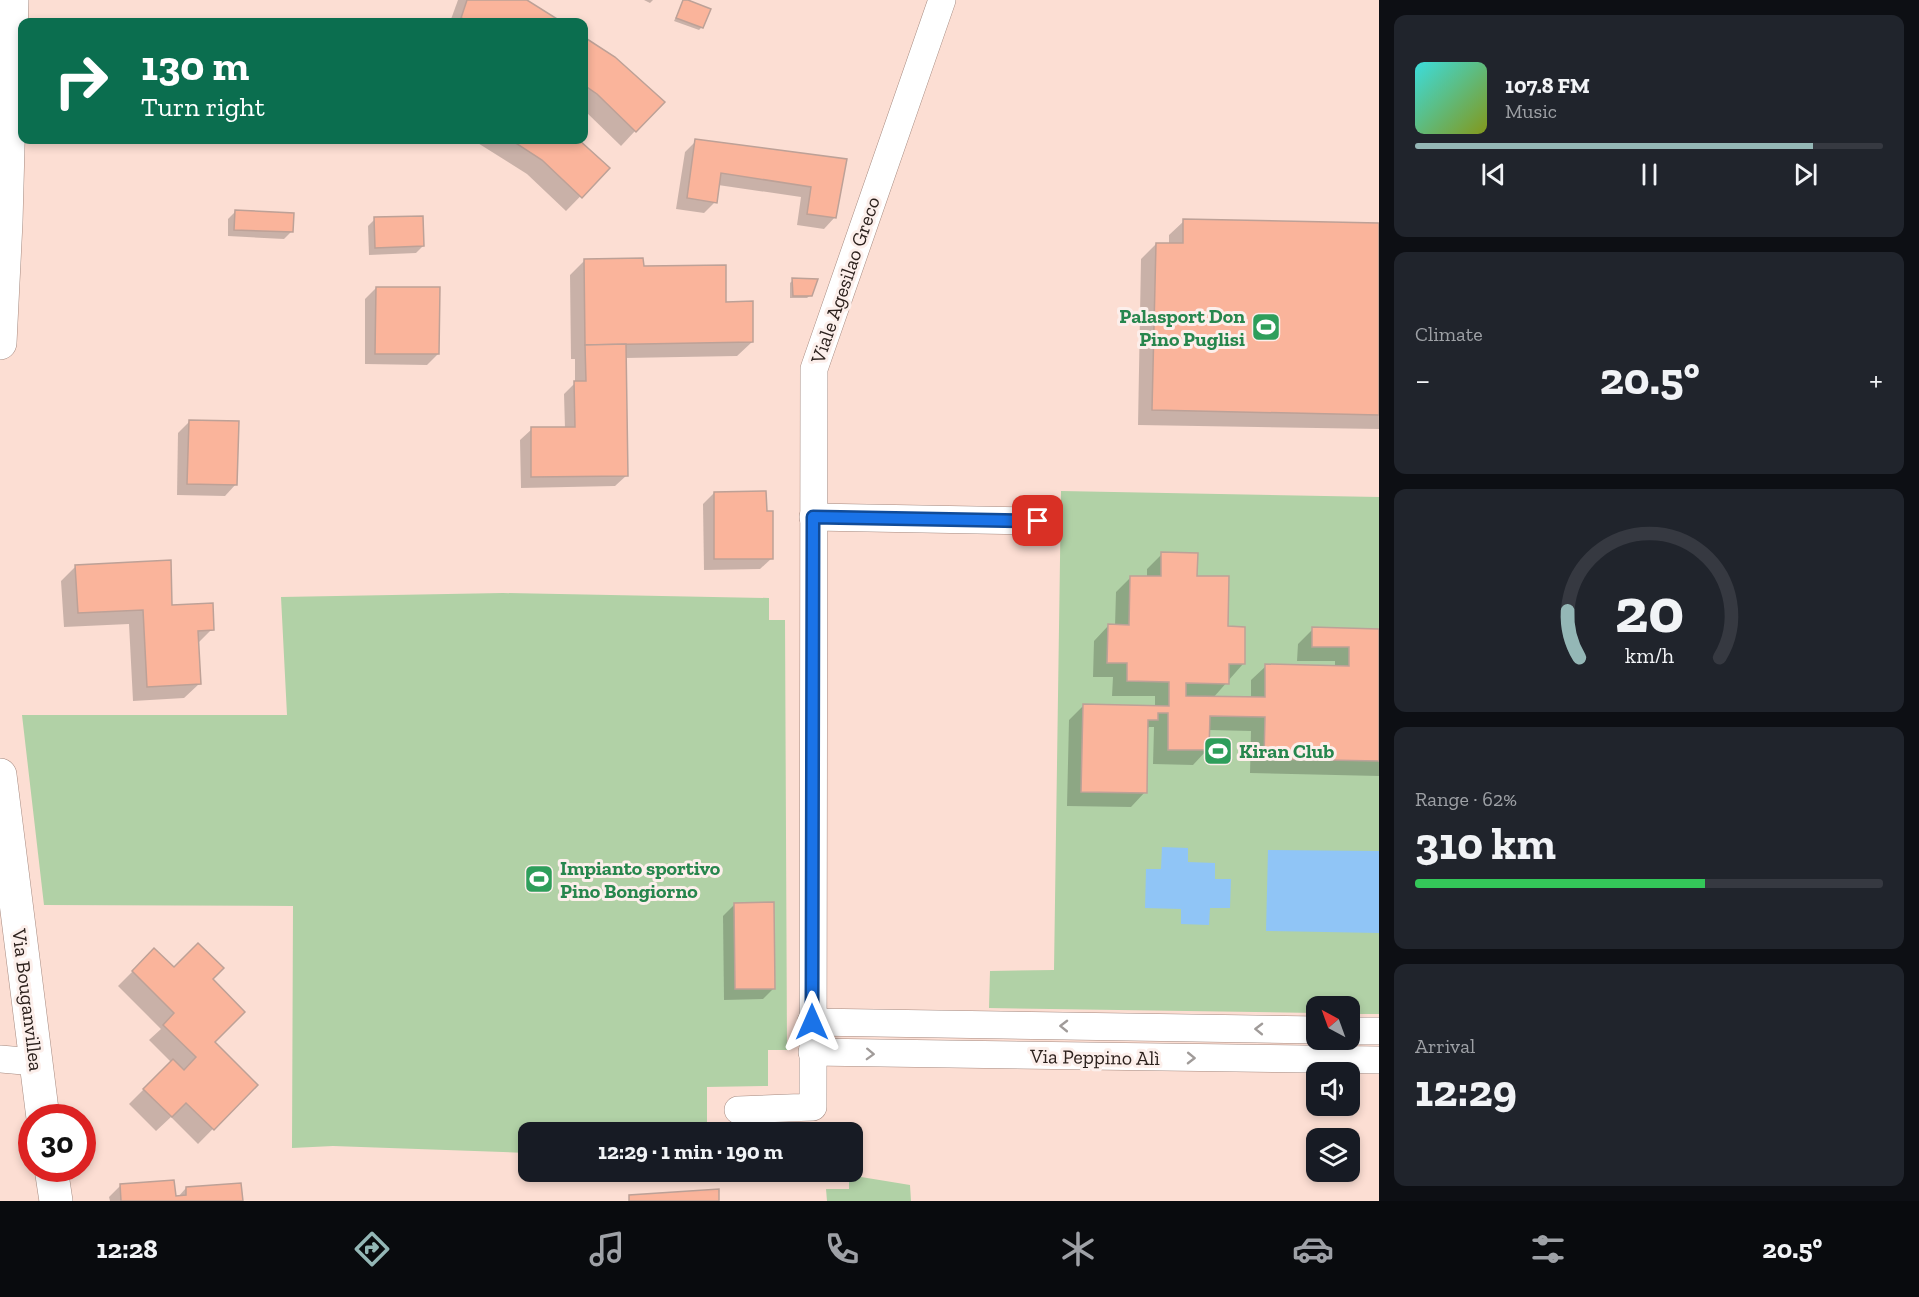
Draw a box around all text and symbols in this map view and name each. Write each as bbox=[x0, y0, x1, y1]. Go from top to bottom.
text: 130 m bbox=[141, 40, 249, 91]
icon: right bbox=[42, 42, 120, 120]
text: 107.8 FM bbox=[1505, 72, 1590, 99]
text: Turn right bbox=[141, 91, 265, 123]
text: Music bbox=[1505, 99, 1557, 123]
icon: previous bbox=[1477, 158, 1510, 191]
icon: pause bbox=[1633, 158, 1666, 191]
icon: next bbox=[1789, 158, 1822, 191]
street label: Viale Agesilao Greco bbox=[805, 193, 885, 367]
place label: Palasport Don Pino Puglisi bbox=[1119, 304, 1245, 351]
sports icon: Palasport Don Pino Puglisi bbox=[1250, 311, 1282, 343]
text: Climate bbox=[1415, 322, 1483, 346]
text: 20.5° bbox=[1600, 352, 1700, 406]
text: − bbox=[1415, 360, 1430, 399]
text: + bbox=[1869, 360, 1883, 399]
pin bbox=[1012, 495, 1063, 546]
icon: arrive bbox=[1021, 504, 1054, 537]
text: 20 bbox=[1614, 573, 1684, 648]
text: km/h bbox=[1625, 643, 1673, 668]
sports icon: Kiran Club bbox=[1202, 735, 1234, 767]
place label: Kiran Club bbox=[1239, 739, 1334, 763]
text: Range · 62% bbox=[1415, 787, 1517, 811]
text: 310 km bbox=[1415, 817, 1556, 871]
place label: Impianto sportivo Pino Bongiorno bbox=[560, 856, 721, 903]
sports icon: Impianto sportivo Pino Bongiorno bbox=[523, 863, 555, 895]
street label: Via Bouganvillea bbox=[7, 927, 49, 1073]
position arrow bbox=[780, 990, 844, 1054]
north arrow bbox=[1306, 996, 1360, 1050]
map controls bbox=[1306, 996, 1360, 1182]
one-way arrow bbox=[1059, 1020, 1068, 1032]
one-way arrow bbox=[1254, 1023, 1263, 1035]
text: Arrival bbox=[1415, 1034, 1475, 1058]
street label: Via Peppino Alì bbox=[1029, 1044, 1161, 1070]
one-way arrow bbox=[866, 1047, 875, 1060]
one-way arrow bbox=[1187, 1052, 1196, 1064]
button: sound bbox=[1306, 1062, 1360, 1116]
text: 12:29 bbox=[1415, 1064, 1517, 1118]
speed limit sign: 30 bbox=[18, 1104, 96, 1182]
button: layers bbox=[1306, 1128, 1360, 1182]
text: 12:29 · 1 min · 190 m bbox=[598, 1138, 783, 1165]
icon: directions bbox=[351, 1228, 393, 1270]
icon: music bbox=[586, 1228, 628, 1270]
icon: phone bbox=[821, 1228, 863, 1270]
icon: climate bbox=[1057, 1228, 1099, 1270]
icon: car bbox=[1292, 1228, 1334, 1270]
icon: filters bbox=[1527, 1228, 1569, 1270]
text: 12:28 bbox=[97, 1233, 158, 1265]
text: 20.5° bbox=[1762, 1233, 1822, 1265]

